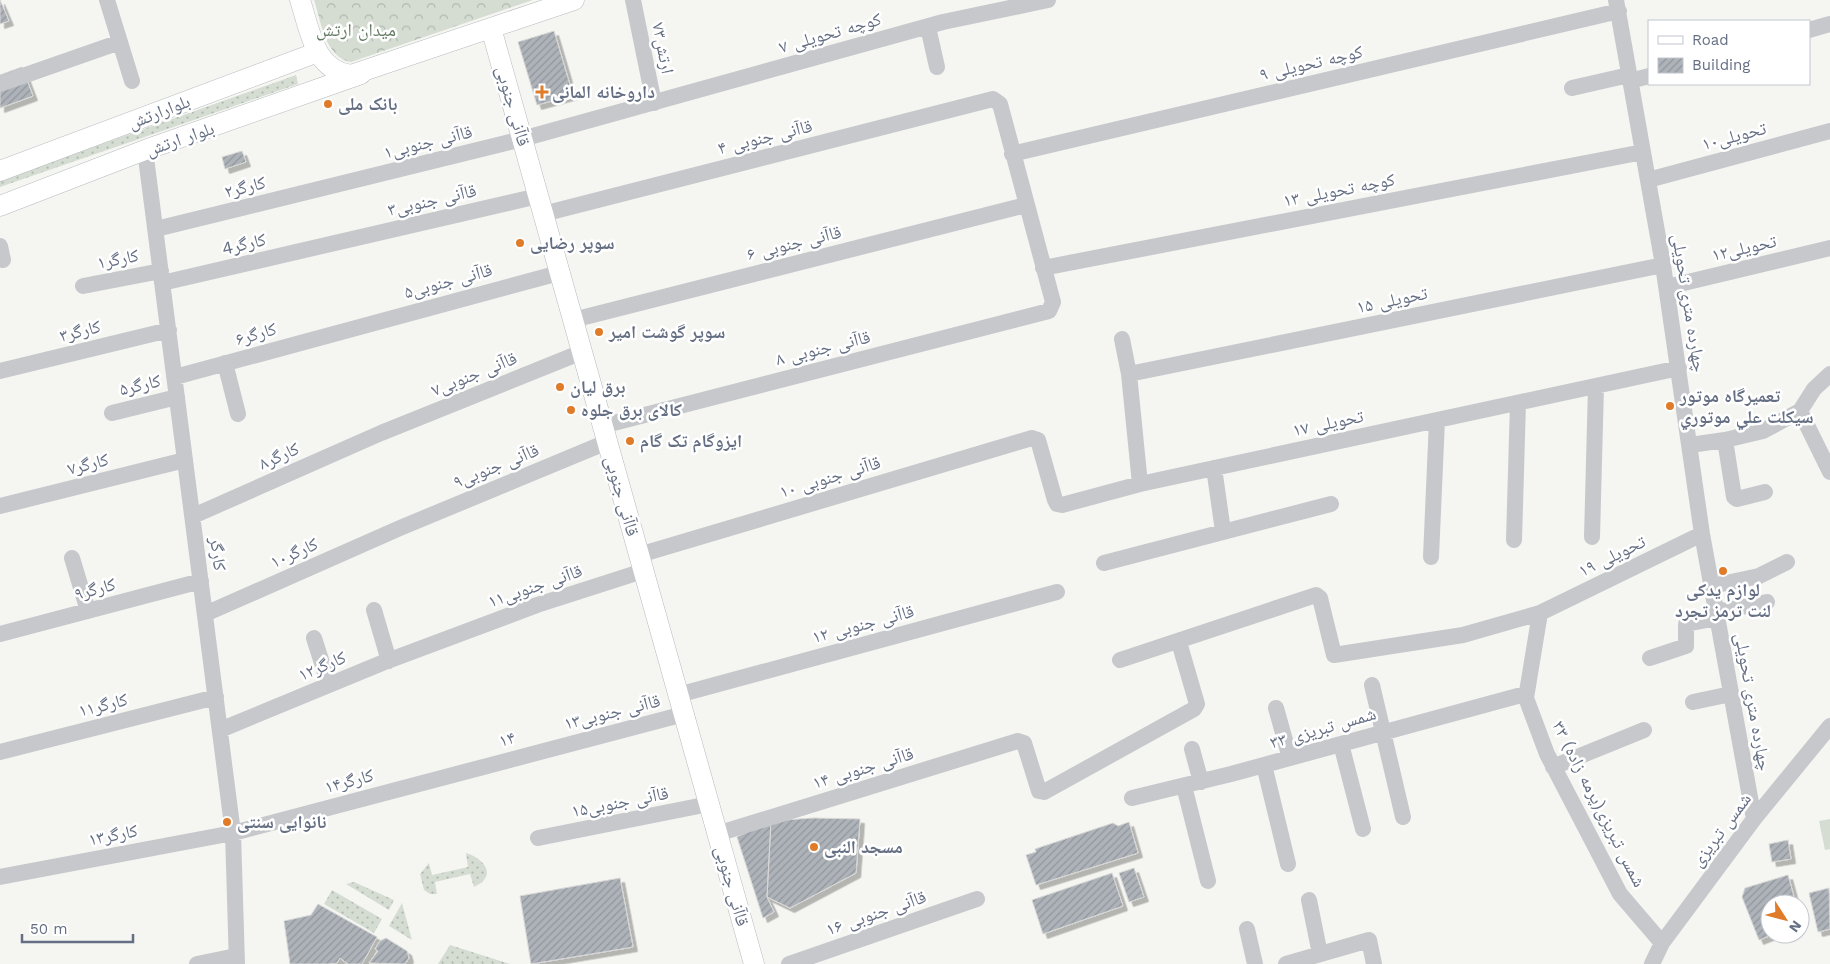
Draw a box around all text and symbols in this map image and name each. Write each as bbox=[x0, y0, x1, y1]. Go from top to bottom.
street label: کوچه تحویلی ۷ bbox=[776, 8, 884, 58]
park label: میدان ارتش bbox=[316, 19, 396, 41]
street label: ارتش۷۳ bbox=[647, 20, 679, 76]
legend bbox=[1648, 20, 1810, 85]
text: Road bbox=[1692, 31, 1729, 49]
street label: کوچه تحویلی ۹ bbox=[1257, 40, 1365, 86]
text: Building bbox=[1692, 56, 1750, 74]
street label: قاآنی جنوبی bbox=[491, 63, 535, 149]
place label: داروخانه المانی bbox=[552, 81, 655, 103]
marker: داروخانه المانی bbox=[536, 86, 548, 98]
street label: بلوارارتش bbox=[125, 90, 193, 134]
place label: بانک ملی bbox=[338, 93, 397, 115]
marker: بانک ملی bbox=[322, 98, 334, 110]
street label: قاآنی جنوبی ۴ bbox=[716, 115, 814, 159]
street label: بلوار ارتش bbox=[143, 117, 217, 161]
street label: تحویلی۱۰ bbox=[1699, 117, 1769, 155]
street label: قاآنی جنوبی۱ bbox=[381, 120, 475, 164]
street label: کوچه تحویلی ۱۳ bbox=[1281, 168, 1397, 212]
street label: کارگر۲ bbox=[222, 171, 268, 202]
street label: قاآنی جنوبی۳ bbox=[385, 179, 479, 221]
street label: قاآنی جنوبی ۶ bbox=[745, 221, 843, 265]
street label: 4کارگر bbox=[220, 228, 269, 259]
street label: تحویلی۱۲ bbox=[1710, 230, 1778, 266]
place label: سوپر رضایی bbox=[530, 232, 615, 254]
street label: چهارده متری تحویلی bbox=[1667, 232, 1711, 374]
marker: سوپر رضایی bbox=[514, 237, 526, 249]
street label: کارگر۱ bbox=[95, 244, 141, 273]
street label: قاآنی جنوبی۵ bbox=[401, 259, 495, 303]
street label: تحویلی ۱۵ bbox=[1355, 282, 1429, 318]
street label: کارگر۳ bbox=[57, 315, 103, 346]
street label: کارگر۶ bbox=[233, 318, 279, 349]
place label: سوپر گوشت امیر bbox=[608, 321, 725, 343]
marker: سوپر گوشت امیر bbox=[593, 326, 605, 338]
street label: قاآنی جنوبی ۸ bbox=[774, 326, 872, 370]
street label: قاآنی جنوبی۷ bbox=[428, 347, 520, 401]
street label: کارگر۵ bbox=[117, 369, 163, 399]
place label: برق لیان bbox=[570, 376, 625, 398]
marker: برق لیان bbox=[554, 381, 566, 393]
place label: تعميرگاه موتور سيكلت علي موتوري bbox=[1679, 385, 1814, 431]
place label: کالای برق جلوه bbox=[581, 399, 682, 421]
marker: تعميرگاه موتور سيكلت علي موتوري bbox=[1664, 400, 1676, 412]
marker: کالای برق جلوه bbox=[565, 404, 577, 416]
street label: تحویلی ۱۷ bbox=[1291, 405, 1365, 441]
place label: ایزوگام تک گام bbox=[640, 430, 742, 453]
marker: ایزوگام تک گام bbox=[624, 435, 636, 447]
street label: کارگر۸ bbox=[255, 437, 303, 474]
street label: قاآنی جنوبی۹ bbox=[450, 439, 542, 493]
street label: کارگر۷ bbox=[65, 448, 111, 479]
street label: قاآنی جنوبی ۱۰ bbox=[777, 451, 883, 503]
street label: قاآنی جنوبی bbox=[600, 453, 644, 539]
street label: تحویلی ۱۹ bbox=[1575, 530, 1649, 582]
street label: کارگر۱۰ bbox=[267, 533, 321, 572]
street label: کارگر bbox=[206, 535, 231, 572]
street label: قاآنی جنوبی۱۱ bbox=[485, 560, 585, 612]
marker: لوازم یدکی لنت ترمز تجرد bbox=[1717, 565, 1729, 577]
street label: کارگر۹ bbox=[72, 573, 118, 604]
place label: لوازم یدکی لنت ترمز تجرد bbox=[1675, 579, 1771, 621]
street label: قاآنی جنوبی ۱۲ bbox=[810, 600, 916, 648]
street label: چهارده متری تحویلی bbox=[1730, 631, 1776, 773]
street label: کارگر۱۲ bbox=[295, 646, 349, 685]
street label: کارگر۱۱ bbox=[76, 688, 130, 721]
street label: قاآنی جنوبی۱۳ bbox=[562, 689, 662, 735]
street label: شمس تبریزی ۳۳ bbox=[1267, 702, 1379, 754]
street label: ۳۳ شمس تبریزی(پرمه زاده) bbox=[1547, 717, 1651, 891]
street label: ۱۴ bbox=[496, 726, 517, 751]
street label: قاآنی جنوبی ۱۴ bbox=[810, 742, 916, 794]
street label: کارگر۱۴ bbox=[322, 764, 376, 797]
street label: قاآنی جنوبی۱۵ bbox=[570, 782, 670, 822]
street label: شمس تبریزی bbox=[1686, 789, 1756, 871]
place label: نانوایی سنتی bbox=[237, 811, 327, 833]
marker: نانوایی سنتی bbox=[221, 816, 233, 828]
street label: کارگر۱۳ bbox=[86, 819, 140, 850]
place label: مسجد النبی bbox=[824, 836, 903, 858]
marker: مسجد النبی bbox=[808, 841, 820, 853]
street label: قاآنی جنوبی bbox=[710, 843, 754, 929]
street label: قاآنی جنوبی ۱۶ bbox=[823, 886, 929, 940]
north arrow bbox=[1760, 894, 1810, 944]
scale bar bbox=[22, 912, 134, 944]
text: N bbox=[1786, 918, 1805, 936]
text: 50 m bbox=[30, 920, 67, 938]

